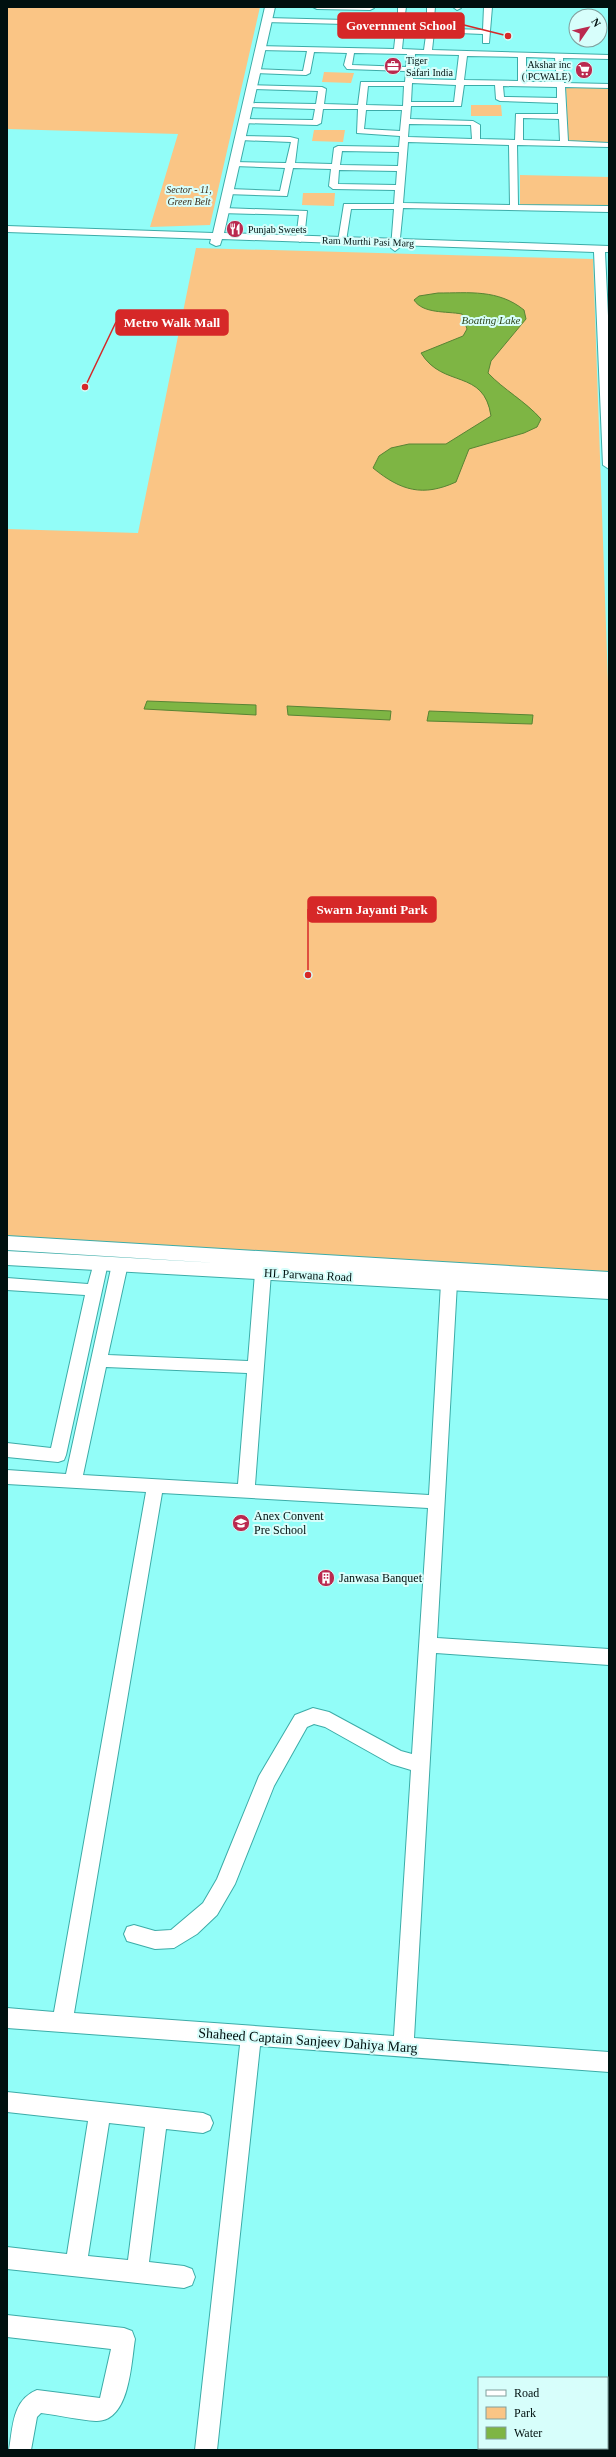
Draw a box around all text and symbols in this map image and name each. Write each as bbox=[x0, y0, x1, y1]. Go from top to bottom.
north arrow bbox=[568, 8, 608, 48]
callout: Government School bbox=[338, 13, 464, 38]
text: N bbox=[589, 16, 604, 29]
text: Government School bbox=[346, 18, 456, 33]
place label: Tiger Safari India bbox=[406, 55, 453, 78]
office icon: Tiger Safari India bbox=[383, 56, 403, 76]
place label: Akshar inc ( PCWALE) bbox=[522, 59, 572, 83]
supermarket icon: Akshar inc ( PCWALE) bbox=[574, 60, 594, 80]
park label: Sector - 11, Green Belt bbox=[166, 184, 212, 207]
restaurant icon: Punjab Sweets bbox=[225, 219, 245, 239]
place label: Punjab Sweets bbox=[248, 224, 307, 235]
street label: Ram Murthi Pasi Marg bbox=[322, 234, 414, 249]
callout: Metro Walk Mall bbox=[116, 310, 228, 335]
water label: Boating Lake bbox=[462, 314, 521, 326]
text: Metro Walk Mall bbox=[124, 315, 221, 330]
callout: Swarn Jayanti Park bbox=[308, 897, 436, 922]
text: Swarn Jayanti Park bbox=[316, 902, 428, 917]
street label: HL Parwana Road bbox=[264, 1266, 352, 1284]
place label: Anex Convent Pre School bbox=[254, 1509, 324, 1537]
school or university icon: Anex Convent Pre School bbox=[231, 1513, 251, 1533]
building icon: Janwasa Banquet bbox=[316, 1568, 336, 1588]
place label: Janwasa Banquet bbox=[339, 1571, 423, 1585]
street label: Shaheed Captain Sanjeev Dahiya Marg bbox=[198, 2025, 418, 2056]
legend bbox=[478, 2377, 608, 2449]
text: Road bbox=[514, 2386, 539, 2400]
text: Park bbox=[514, 2406, 536, 2420]
text: Water bbox=[514, 2426, 542, 2440]

